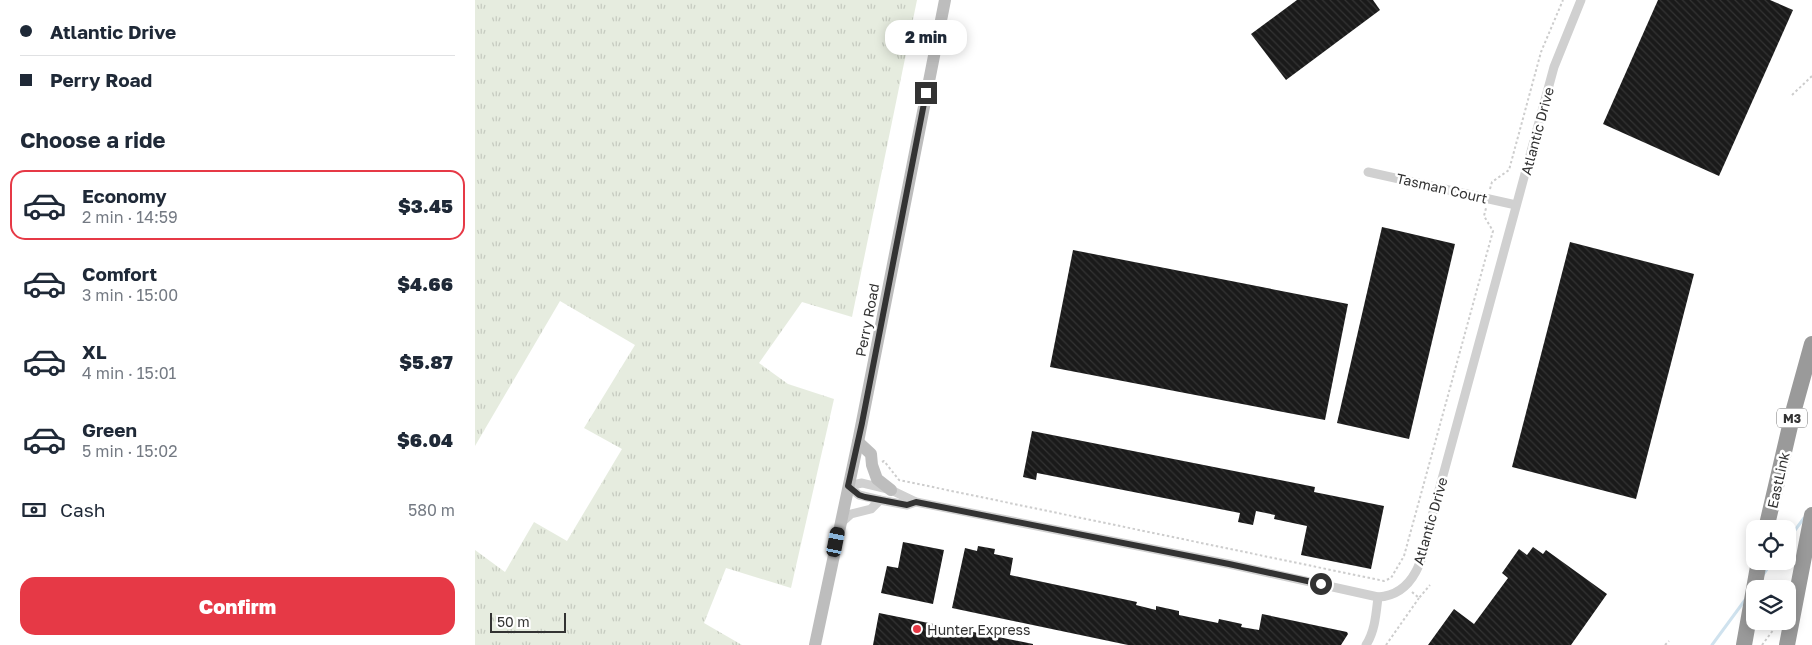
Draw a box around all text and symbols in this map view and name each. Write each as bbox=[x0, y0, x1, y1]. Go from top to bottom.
text: Atlantic Drive bbox=[50, 20, 176, 43]
callout: 2 min bbox=[885, 21, 967, 56]
text: 2 min bbox=[905, 27, 947, 47]
text: Perry Road bbox=[50, 68, 152, 91]
route end bbox=[915, 82, 937, 104]
street label: Atlantic Drive bbox=[1517, 85, 1557, 177]
text: Choose a ride bbox=[20, 126, 166, 153]
street label: Tasman Court bbox=[1395, 169, 1489, 207]
icon: car bbox=[22, 183, 67, 228]
text: Economy bbox=[82, 184, 167, 207]
text: $3.45 bbox=[398, 194, 453, 217]
text: 2 min · 14:59 bbox=[82, 207, 178, 227]
icon: car bbox=[22, 261, 67, 306]
text: Comfort bbox=[82, 262, 157, 285]
text: $4.66 bbox=[397, 272, 453, 295]
street label: Perry Road bbox=[852, 282, 882, 358]
text: 3 min · 15:00 bbox=[82, 285, 178, 305]
icon: car bbox=[22, 339, 67, 384]
text: XL bbox=[82, 340, 107, 363]
text: $5.87 bbox=[399, 350, 453, 373]
text: 4 min · 15:01 bbox=[82, 363, 176, 383]
road number: M3 bbox=[1777, 408, 1807, 428]
icon: car bbox=[22, 417, 67, 462]
text: Green bbox=[82, 418, 137, 441]
text: $6.04 bbox=[397, 428, 453, 451]
text: 5 min · 15:02 bbox=[82, 441, 177, 461]
street label: EastLink bbox=[1763, 450, 1793, 510]
street label: Atlantic Drive bbox=[1409, 475, 1451, 567]
icon: cash bbox=[20, 496, 48, 524]
text: Cash bbox=[60, 498, 105, 521]
text: 580 m bbox=[408, 500, 455, 520]
map controls bbox=[1746, 520, 1796, 630]
button: locate bbox=[1746, 520, 1796, 570]
car bbox=[825, 526, 846, 558]
route start bbox=[1310, 573, 1332, 595]
button: Confirm bbox=[20, 577, 455, 635]
button: layers bbox=[1746, 580, 1796, 630]
scale bar bbox=[490, 610, 566, 633]
text: 50 m bbox=[497, 613, 530, 630]
place label: Hunter Express bbox=[927, 621, 1030, 638]
marker: Hunter Express bbox=[911, 623, 923, 635]

